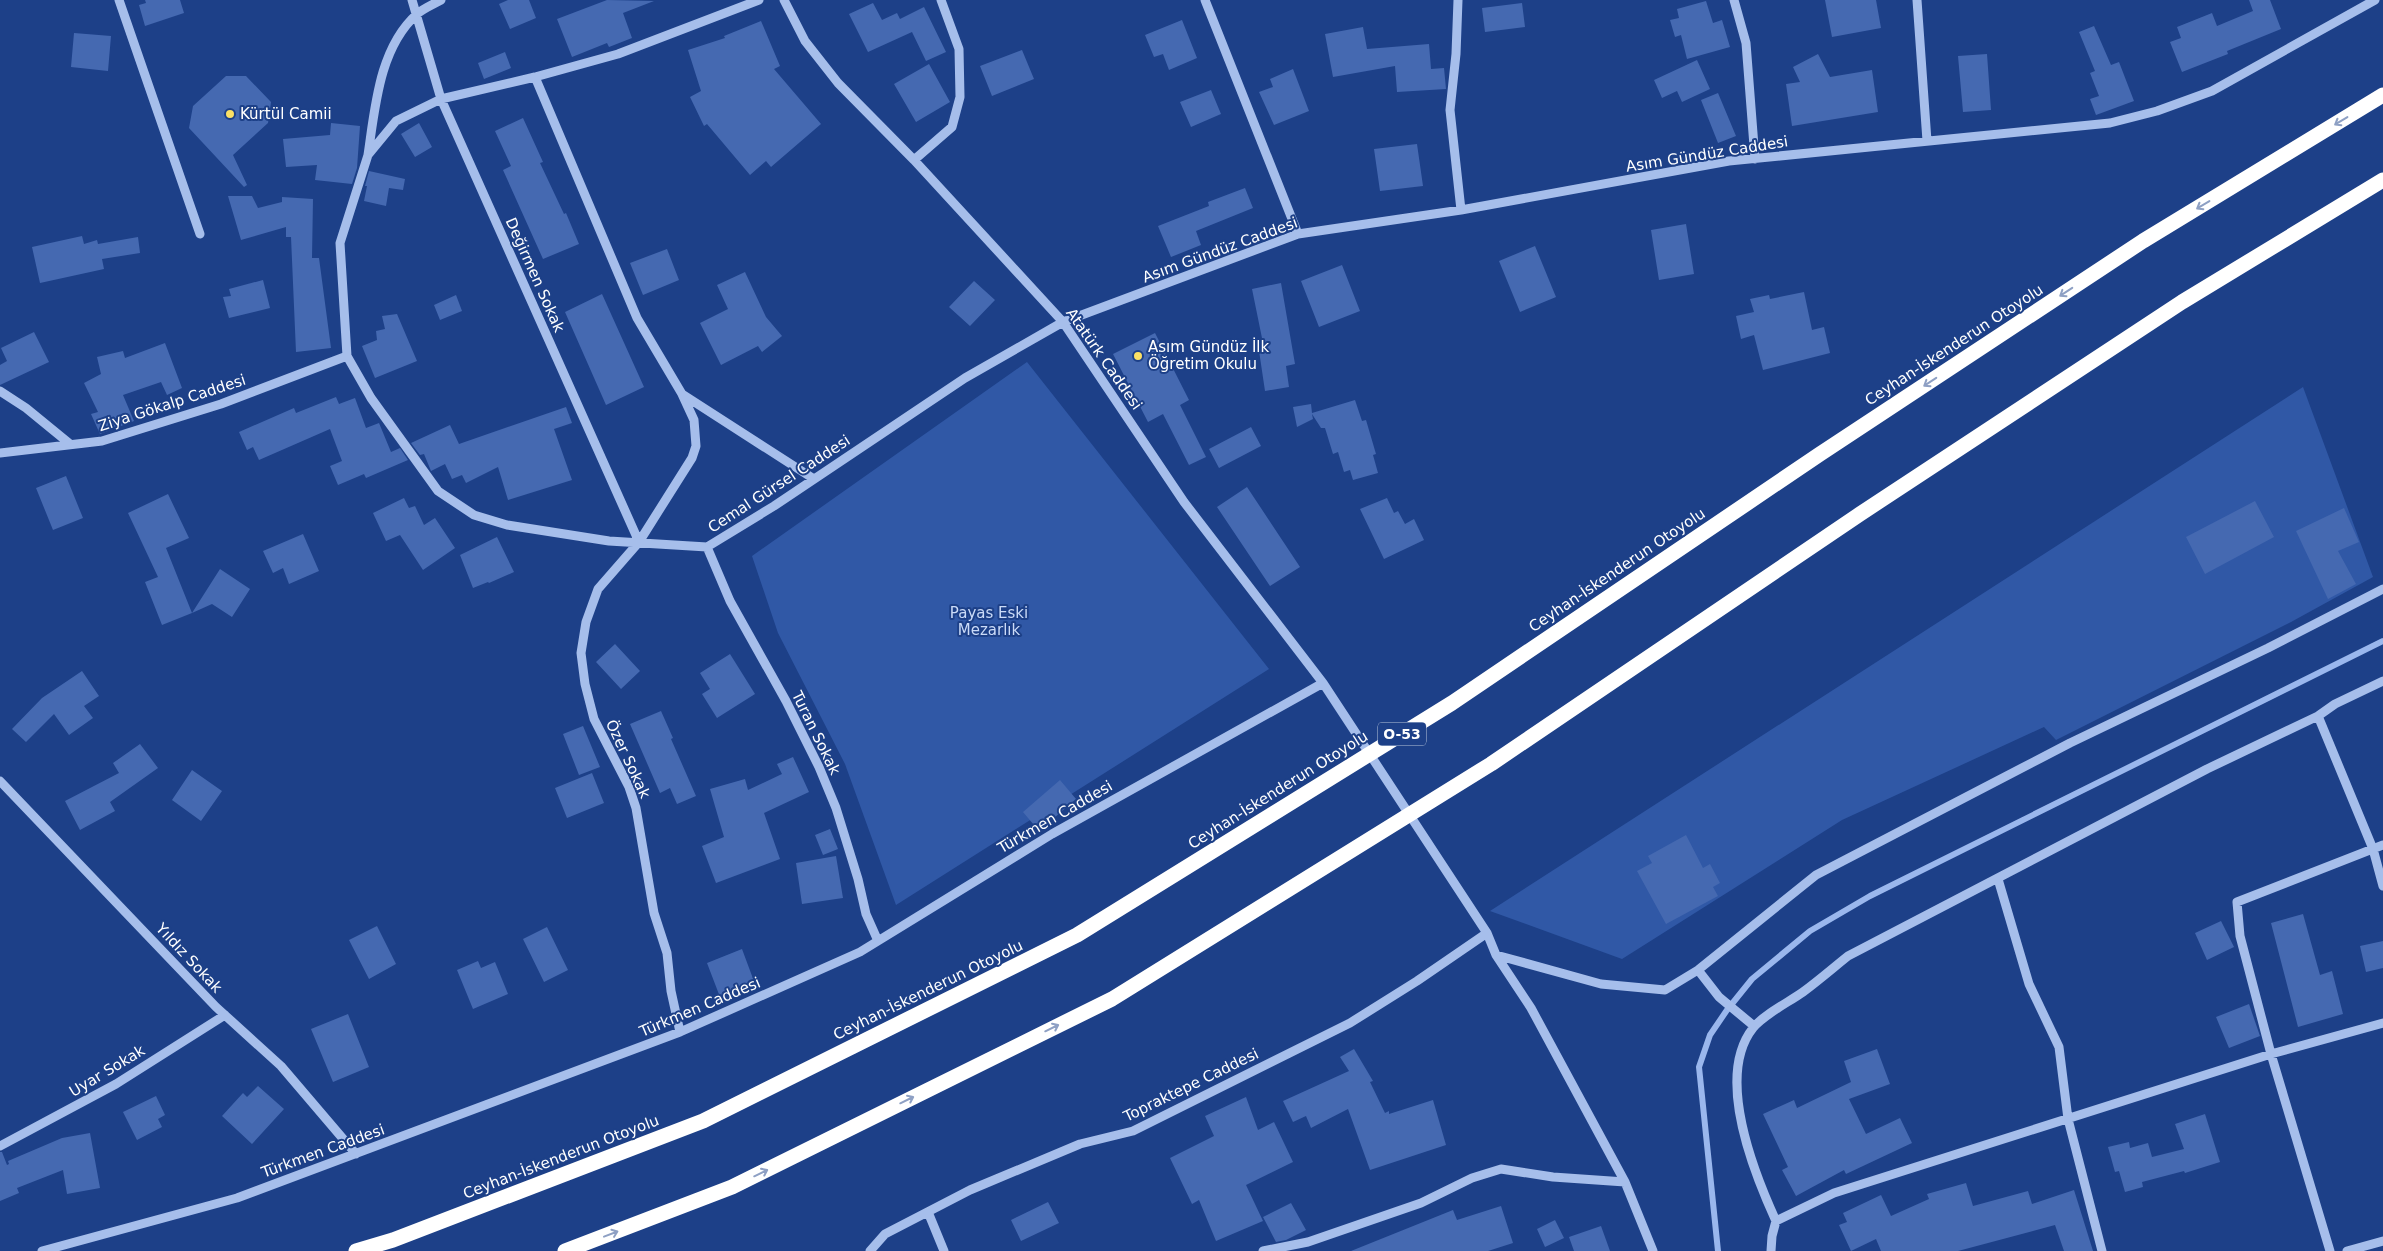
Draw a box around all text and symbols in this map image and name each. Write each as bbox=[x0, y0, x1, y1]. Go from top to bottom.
place label: Kürtül Camii bbox=[240, 105, 332, 123]
marker: Kürtül Camii bbox=[224, 108, 236, 120]
one-way arrow bbox=[2335, 116, 2349, 126]
street label: Asım Gündüz Caddesi bbox=[1625, 132, 1789, 176]
one-way arrow bbox=[2196, 201, 2210, 211]
street label: Asım Gündüz Caddesi bbox=[1140, 214, 1300, 286]
street label: Değirmen Sokak bbox=[502, 215, 568, 335]
street label: Ceyhan-İskenderun Otoyolu bbox=[1861, 280, 2046, 409]
one-way arrow bbox=[2059, 288, 2073, 298]
street label: Atatürk Caddesi bbox=[1062, 305, 1146, 413]
place label: Asım Gündüz İlk Öğretim Okulu bbox=[1148, 337, 1270, 373]
marker: Asım Gündüz İlk Öğretim Okulu bbox=[1132, 350, 1144, 362]
street label: Ziya Gökalp Caddesi bbox=[96, 371, 248, 435]
one-way arrow bbox=[1923, 377, 1937, 387]
street label: Cemal Gürsel Caddesi bbox=[705, 431, 853, 537]
street label: Ceyhan-İskenderun Otoyolu bbox=[1525, 503, 1709, 636]
park label: Payas Eski Mezarlık bbox=[950, 604, 1028, 639]
street label: Turan Sokak bbox=[788, 687, 844, 778]
street label: Özer Sokak bbox=[602, 716, 655, 802]
road number: O-53 bbox=[1378, 722, 1426, 746]
street label: Ceyhan-İskenderun Otoyolu bbox=[1184, 726, 1371, 853]
street label: Türkmen Caddesi bbox=[994, 777, 1116, 858]
street label: Yıldız Sokak bbox=[151, 919, 226, 997]
street label: Ceyhan-İskenderun Otoyolu bbox=[830, 935, 1026, 1044]
street label: Türkmen Caddesi bbox=[636, 973, 763, 1041]
one-way arrow bbox=[1045, 1023, 1060, 1033]
street label: Uyar Sokak bbox=[66, 1041, 148, 1101]
street label: Topraktepe Caddesi bbox=[1120, 1044, 1261, 1126]
one-way arrow bbox=[899, 1095, 914, 1104]
street label: Ceyhan-İskenderun Otoyolu bbox=[460, 1110, 662, 1203]
street label: Türkmen Caddesi bbox=[258, 1120, 387, 1182]
one-way arrow bbox=[753, 1167, 768, 1177]
one-way arrow bbox=[603, 1228, 618, 1238]

